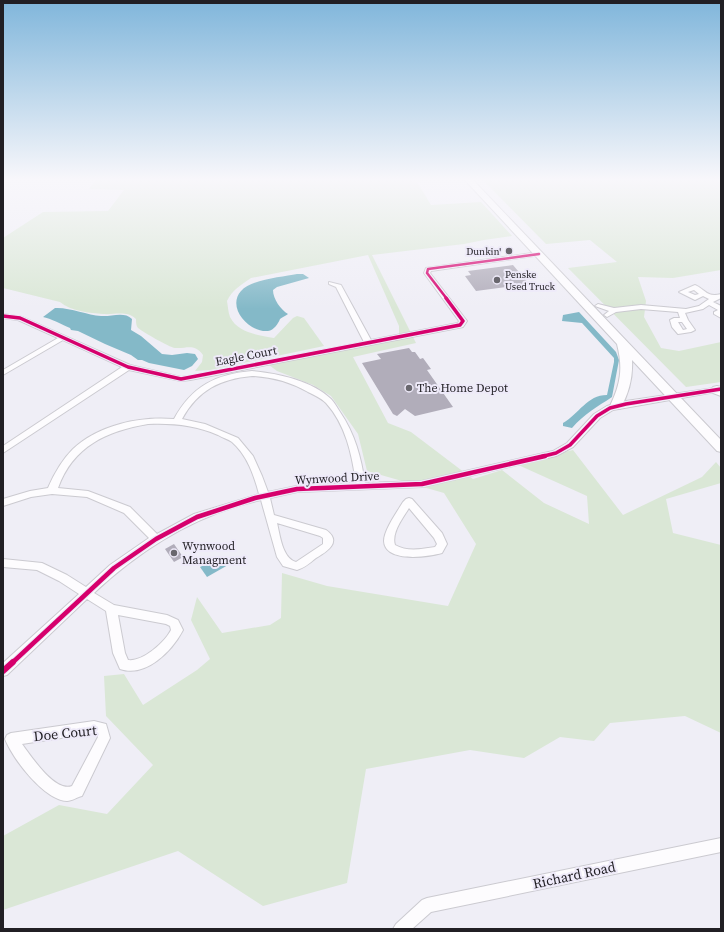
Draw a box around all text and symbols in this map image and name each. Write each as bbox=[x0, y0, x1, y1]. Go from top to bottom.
place label: Dunkin' bbox=[466, 245, 501, 258]
marker: Dunkin' bbox=[504, 246, 514, 256]
place label: Penske Used Truck bbox=[505, 268, 556, 293]
marker: Penske Used Truck bbox=[492, 275, 502, 285]
street label: Eagle Court bbox=[214, 342, 278, 370]
place label: The Home Depot bbox=[417, 380, 508, 396]
marker: The Home Depot bbox=[404, 383, 414, 393]
street label: Wynwood Drive bbox=[294, 468, 380, 488]
place label: Wynwood Managment bbox=[182, 538, 246, 568]
marker: Wynwood Managment bbox=[169, 548, 179, 558]
street label: Doe Court bbox=[32, 720, 98, 746]
street label: Richard Road bbox=[531, 856, 617, 894]

